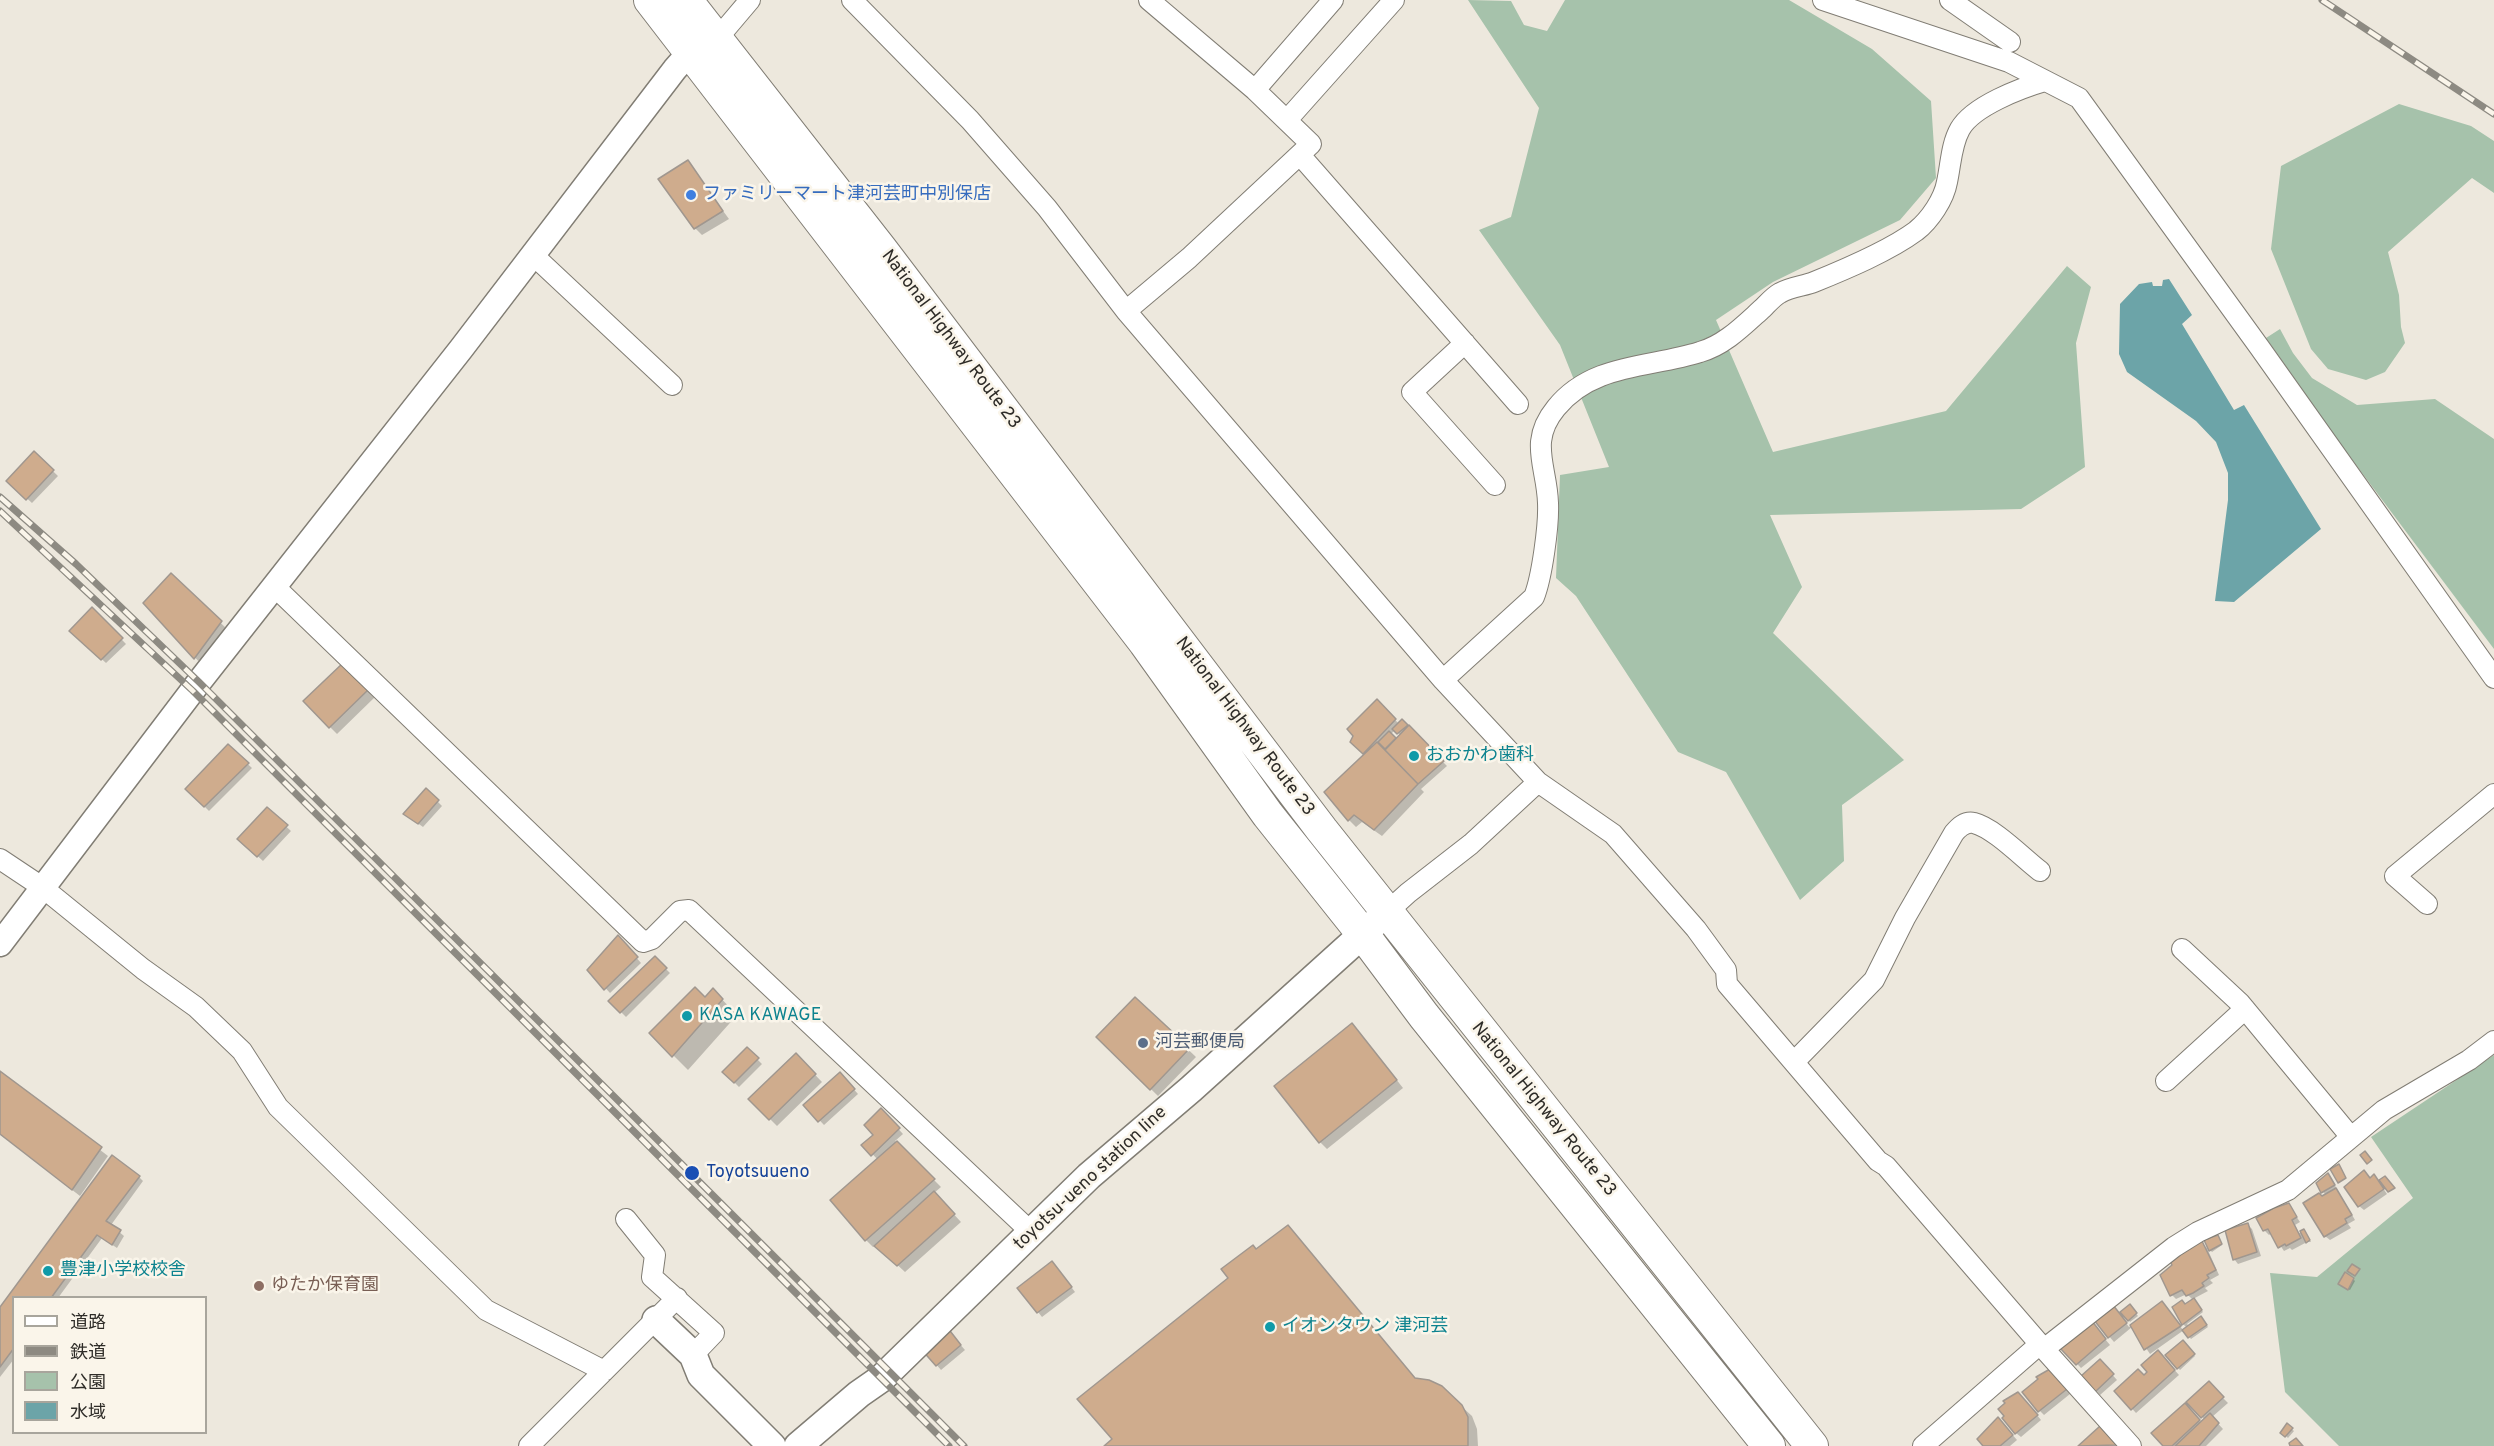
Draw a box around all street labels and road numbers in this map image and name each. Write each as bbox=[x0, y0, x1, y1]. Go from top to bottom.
street label: National Highway Route 23 bbox=[876, 246, 1024, 434]
street label: National Highway Route 23 bbox=[1170, 633, 1318, 821]
street label: National Highway Route 23 bbox=[1466, 1018, 1620, 1202]
street label: toyotsu-ueno station line bbox=[1010, 1102, 1172, 1256]

